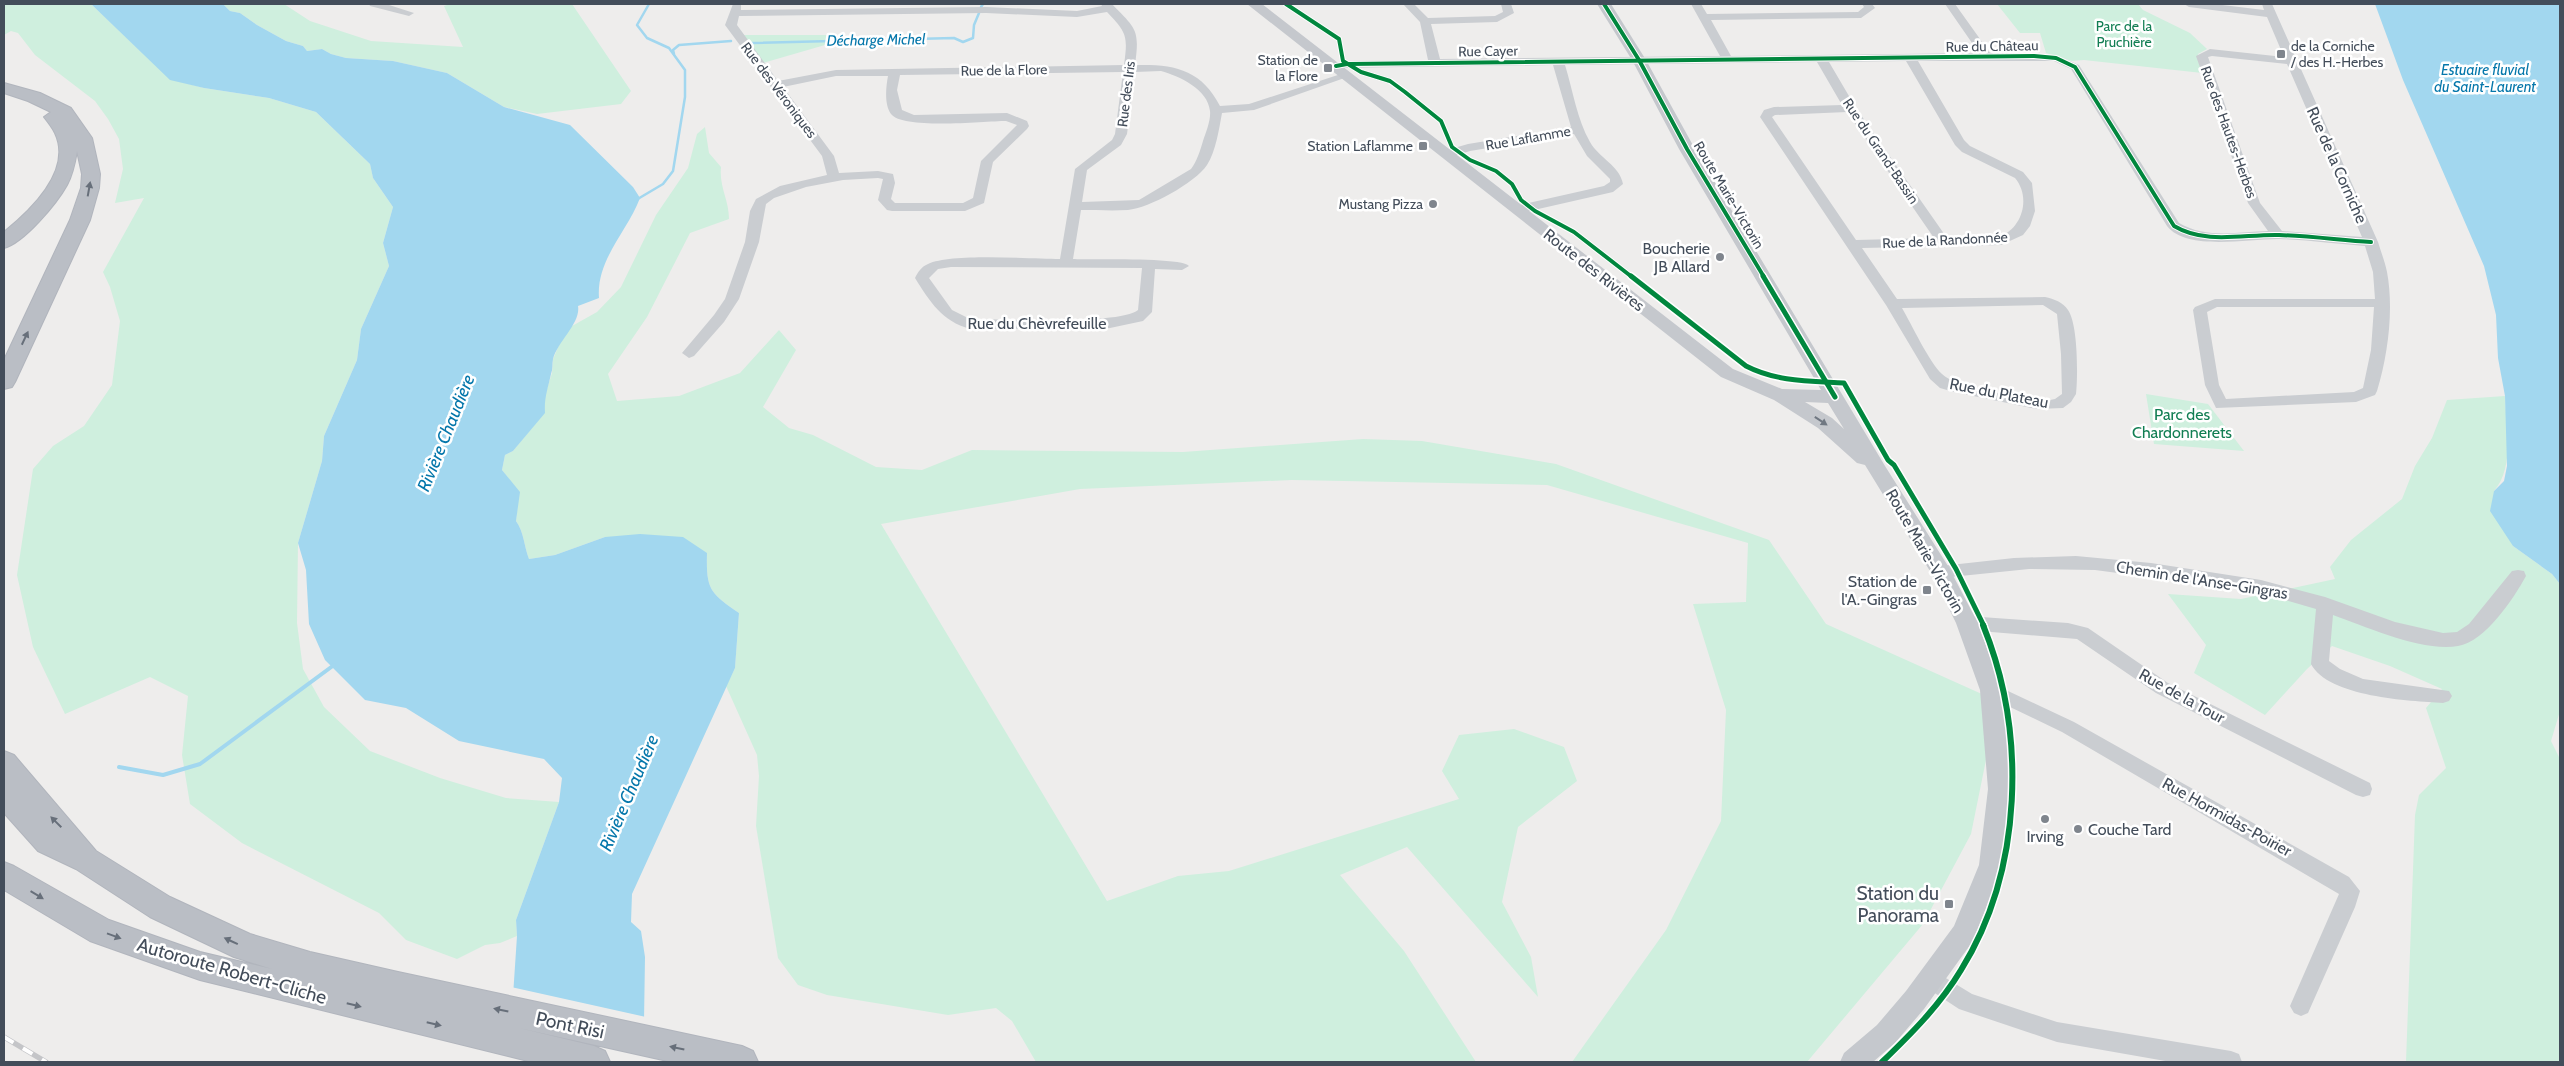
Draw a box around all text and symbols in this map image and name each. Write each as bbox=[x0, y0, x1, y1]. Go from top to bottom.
park label: Parc de la Pruchière bbox=[2096, 17, 2152, 51]
water label: Décharge Michel bbox=[826, 30, 926, 50]
street label: Rue du Château bbox=[1945, 36, 2039, 56]
place label: de la Corniche / des H.-Herbes bbox=[2290, 37, 2384, 71]
street label: Rue des Véroniques bbox=[737, 38, 821, 142]
street label: Rue Cayer bbox=[1458, 41, 1518, 61]
marker: de la Corniche / des H.-Herbes bbox=[2275, 48, 2287, 60]
place label: Station de la Flore bbox=[1257, 51, 1318, 85]
street label: Rue de la Flore bbox=[960, 60, 1048, 80]
street label: Rue des Iris bbox=[1113, 60, 1139, 128]
water label: Estuaire fluvial du Saint-Laurent bbox=[2434, 61, 2536, 96]
marker: Station de la Flore bbox=[1322, 62, 1334, 74]
street label: Rue des Hautes-Herbes bbox=[2197, 64, 2261, 201]
street label: Rue du Grand-Bassin bbox=[1839, 95, 1923, 207]
street label: Rue de la Corniche bbox=[2303, 104, 2371, 226]
street label: Rue Laflamme bbox=[1484, 122, 1572, 154]
place label: Station Laflamme bbox=[1307, 137, 1413, 155]
street label: Route Marie-Victorin bbox=[1690, 138, 1768, 252]
marker: Station Laflamme bbox=[1417, 140, 1429, 152]
one-way arrow bbox=[85, 181, 93, 197]
place label: Mustang Pizza bbox=[1338, 195, 1423, 213]
marker: Mustang Pizza bbox=[1427, 198, 1439, 210]
street label: Route des Rivières bbox=[1540, 225, 1649, 316]
street label: Rue de la Randonnée bbox=[1882, 228, 2008, 252]
place label: Boucherie JB Allard bbox=[1642, 239, 1710, 276]
marker: Boucherie JB Allard bbox=[1714, 251, 1726, 263]
street label: Rue du Chèvrefeuille bbox=[968, 314, 1106, 333]
one-way arrow bbox=[21, 331, 29, 345]
water label: Rivière Chaudière bbox=[413, 371, 479, 495]
street label: Rue du Plateau bbox=[1948, 374, 2050, 412]
park label: Parc des Chardonnerets bbox=[2132, 405, 2232, 442]
one-way arrow bbox=[1814, 416, 1827, 426]
street label: Route Marie-Victorin bbox=[1882, 486, 1968, 616]
street label: Chemin de l'Anse-Gingras bbox=[2115, 557, 2290, 603]
place label: Station de l'A.-Gingras bbox=[1841, 572, 1917, 609]
marker: Station de l'A.-Gingras bbox=[1921, 584, 1933, 596]
street label: Rue de la Tour bbox=[2136, 665, 2229, 728]
water label: Rivière Chaudière bbox=[595, 732, 663, 854]
street label: Rue Hormidas-Poirier bbox=[2159, 774, 2296, 861]
marker: Irving bbox=[2039, 813, 2051, 825]
one-way arrow bbox=[50, 816, 62, 828]
place label: Couche Tard bbox=[2088, 820, 2172, 839]
marker: Couche Tard bbox=[2072, 823, 2084, 835]
place label: Irving bbox=[2026, 827, 2065, 846]
place label: Station du Panorama bbox=[1857, 882, 1939, 927]
one-way arrow bbox=[30, 891, 43, 900]
marker: Station du Panorama bbox=[1943, 898, 1955, 910]
one-way arrow bbox=[107, 932, 122, 940]
street label: Autoroute Robert-Cliche bbox=[135, 933, 330, 1009]
one-way arrow bbox=[224, 937, 238, 945]
one-way arrow bbox=[347, 1001, 362, 1009]
one-way arrow bbox=[493, 1005, 509, 1013]
street label: Pont Risi bbox=[534, 1007, 606, 1043]
one-way arrow bbox=[426, 1020, 441, 1028]
one-way arrow bbox=[670, 1044, 685, 1052]

